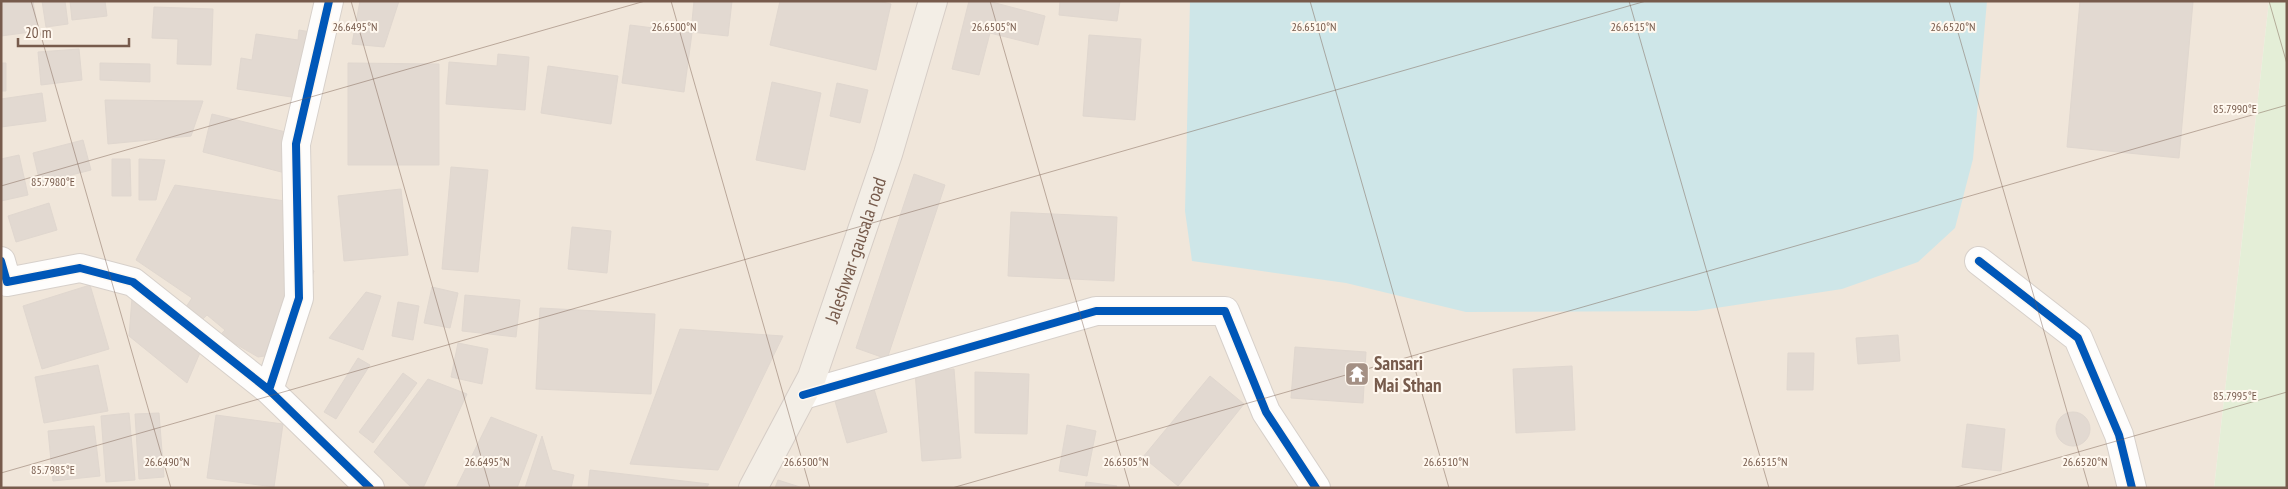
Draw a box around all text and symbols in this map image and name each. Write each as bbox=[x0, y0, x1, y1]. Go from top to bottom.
scale bar bbox=[18, 15, 129, 47]
text: 26.6495°N bbox=[332, 19, 378, 34]
text: 26.6500°N bbox=[651, 19, 697, 34]
text: 26.6505°N bbox=[971, 19, 1017, 34]
text: 26.6510°N bbox=[1291, 19, 1337, 34]
text: 26.6515°N bbox=[1610, 19, 1656, 34]
text: 26.6520°N bbox=[1930, 19, 1976, 34]
text: 20 m bbox=[25, 23, 51, 42]
text: 85.7990°E bbox=[2213, 101, 2257, 116]
text: 85.7980°E bbox=[31, 174, 75, 189]
street label: Jaleshwar-gausala road bbox=[819, 174, 891, 327]
place label: Sansari Mai Sthan bbox=[1374, 351, 1441, 397]
temple icon: Sansari Mai Sthan bbox=[1344, 361, 1370, 387]
text: 85.7995°E bbox=[2213, 388, 2257, 403]
text: 26.6490°N bbox=[144, 454, 190, 469]
text: 26.6495°N bbox=[464, 454, 510, 469]
text: 26.6500°N bbox=[783, 454, 829, 469]
text: 26.6505°N bbox=[1103, 454, 1149, 469]
text: 26.6510°N bbox=[1423, 454, 1469, 469]
text: 26.6515°N bbox=[1742, 454, 1788, 469]
text: 26.6520°N bbox=[2062, 454, 2108, 469]
text: 85.7985°E bbox=[31, 462, 75, 477]

